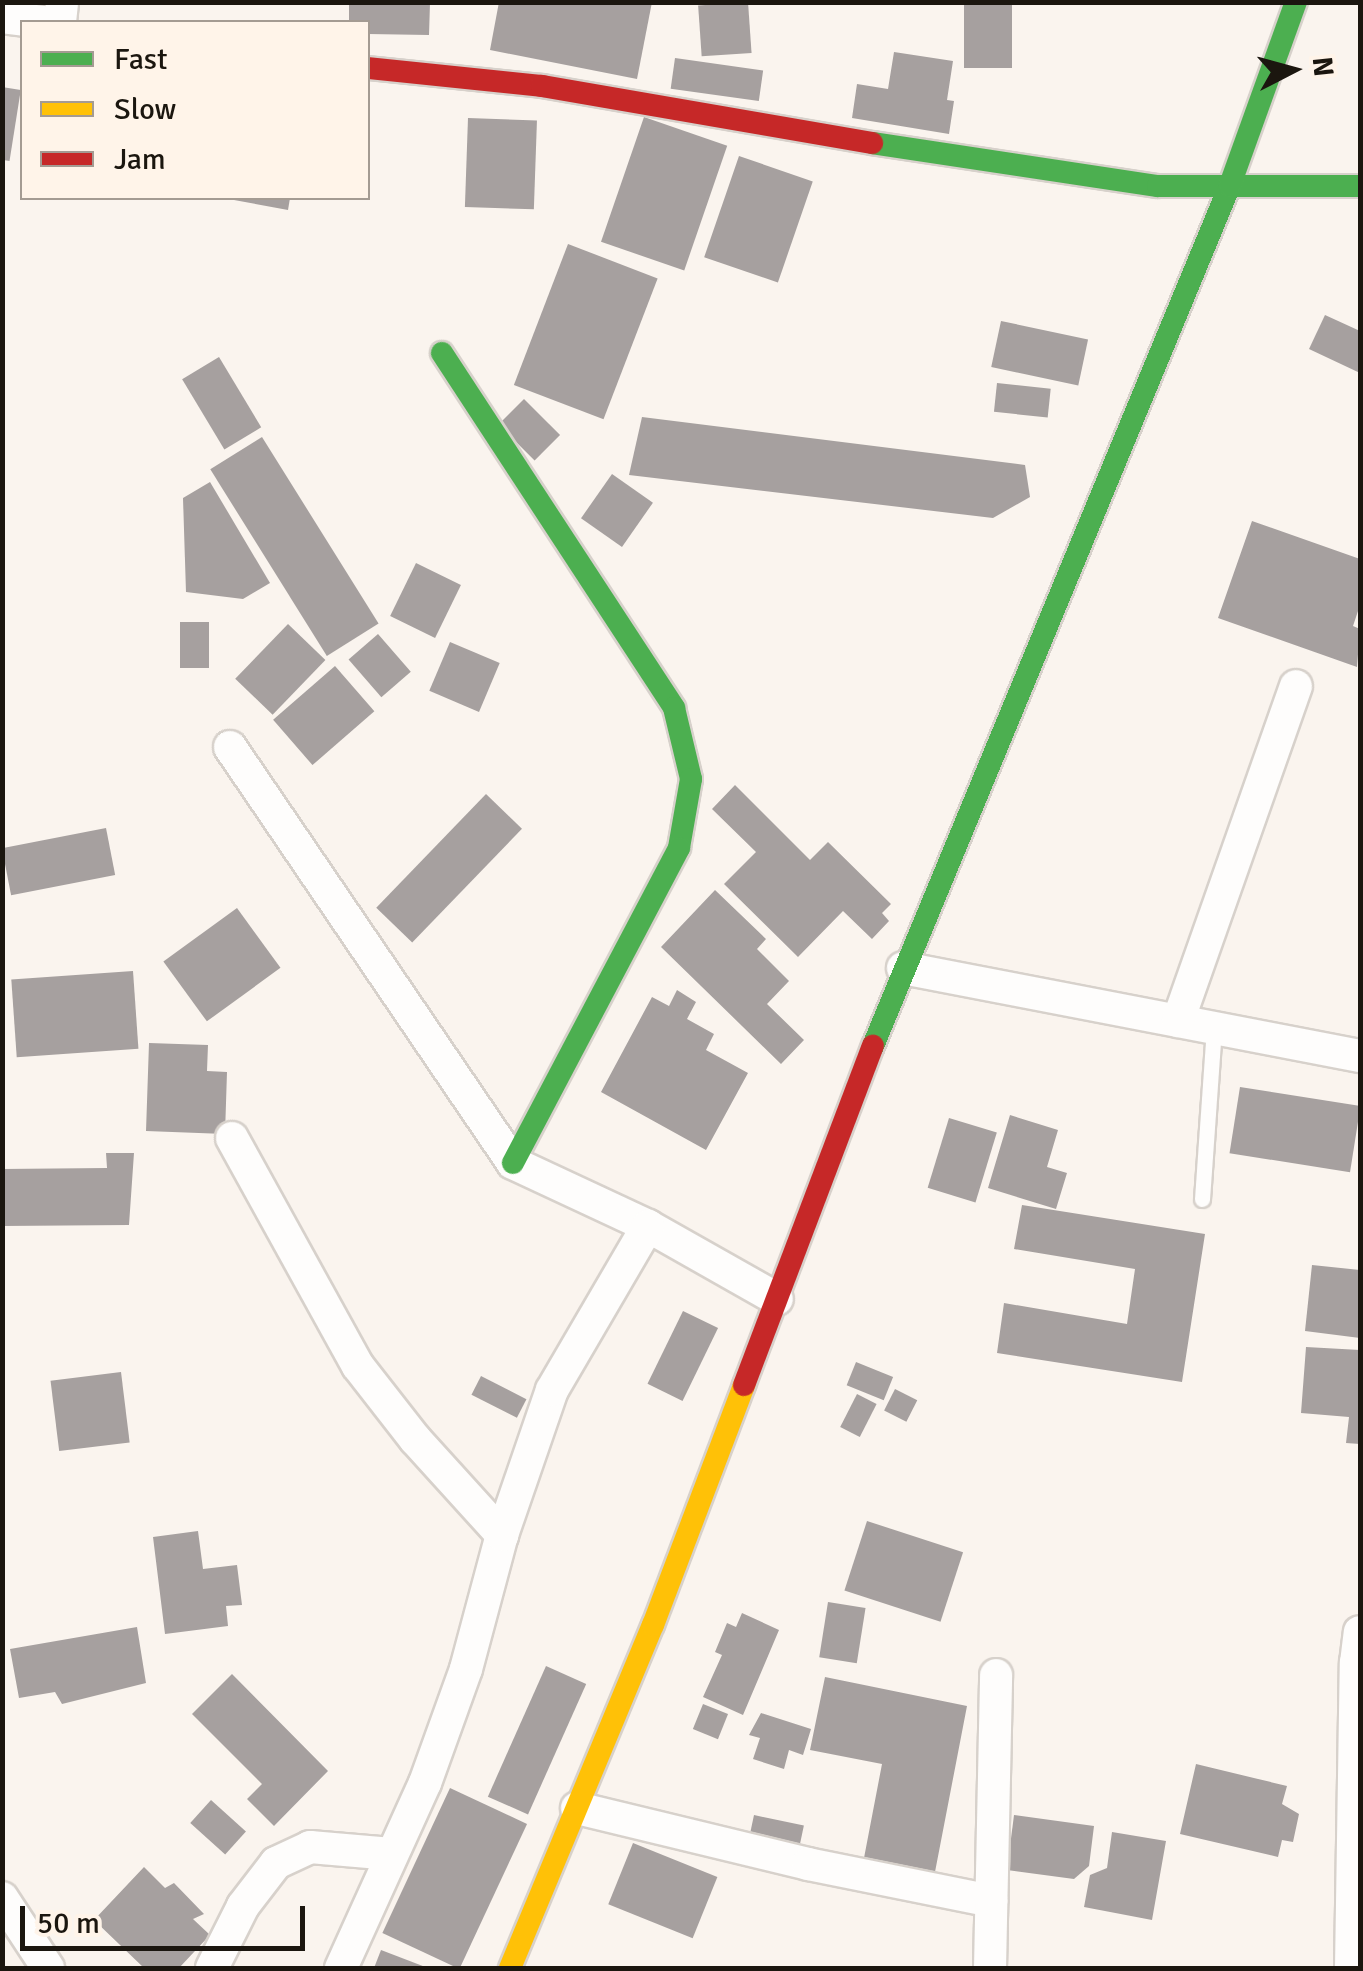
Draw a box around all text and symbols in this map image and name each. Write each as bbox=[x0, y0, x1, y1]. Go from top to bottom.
legend bbox=[20, 20, 370, 200]
north arrow bbox=[1243, 20, 1343, 120]
text: Fast bbox=[114, 41, 167, 78]
text: N bbox=[1305, 55, 1341, 78]
text: Slow bbox=[114, 91, 176, 128]
text: Jam bbox=[114, 141, 166, 178]
scale bar bbox=[25, 1886, 310, 1948]
text: 50 m bbox=[37, 1905, 100, 1942]

